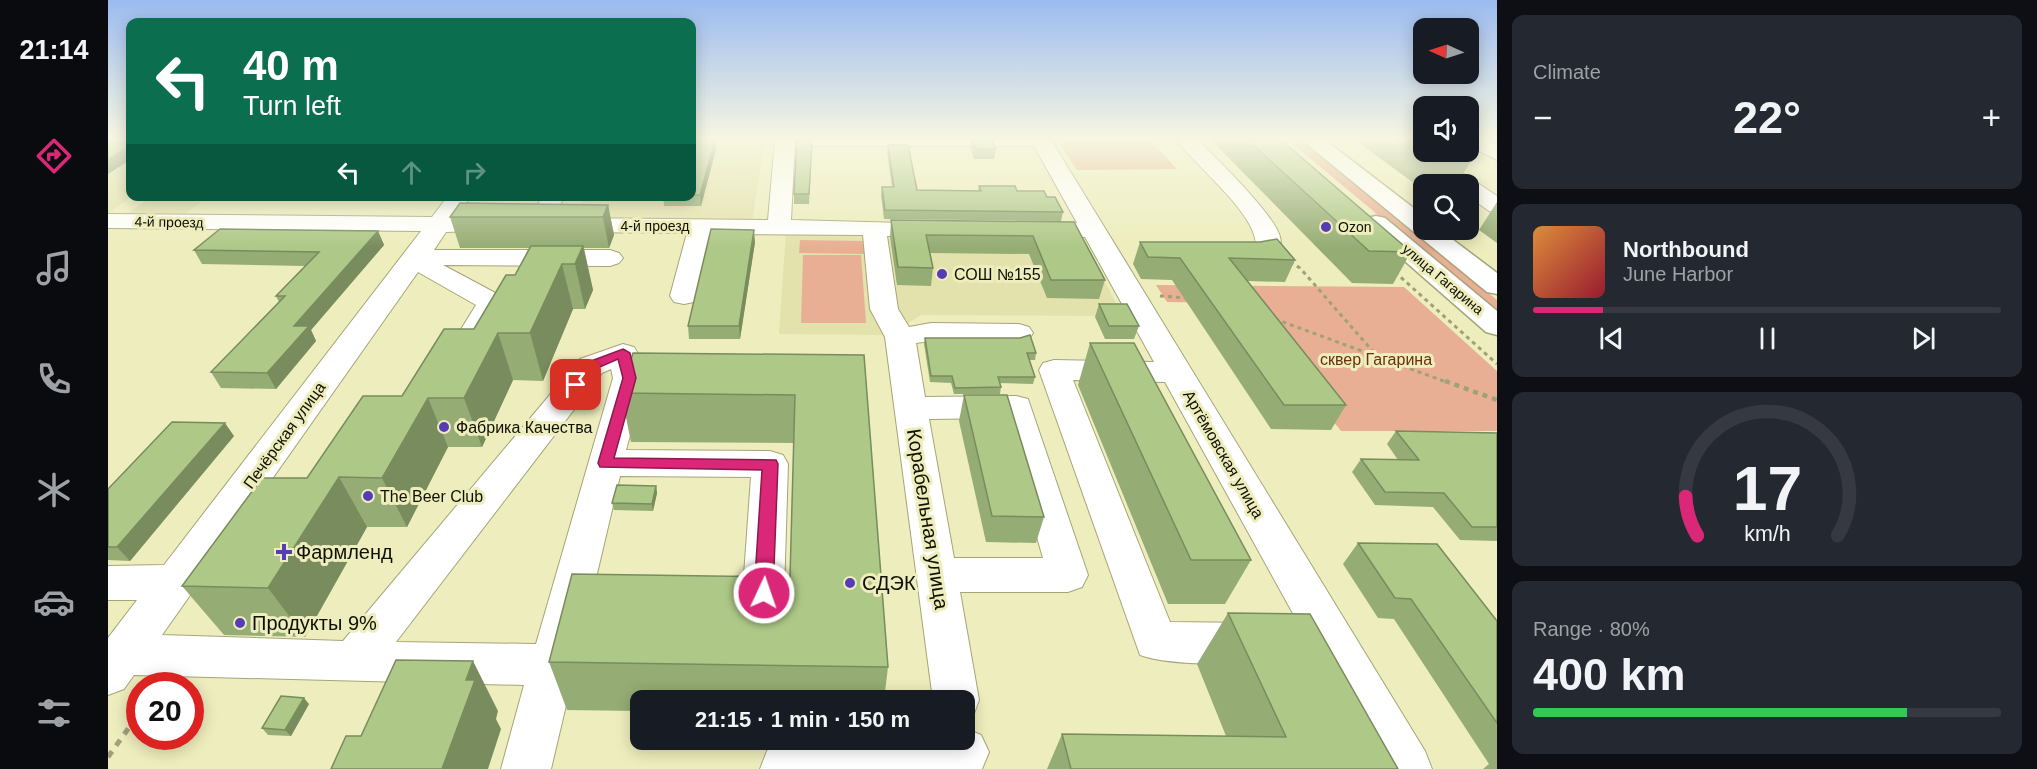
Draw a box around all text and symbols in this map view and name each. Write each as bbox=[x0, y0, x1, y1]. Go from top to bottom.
north arrow bbox=[1413, 18, 1479, 84]
map controls bbox=[1413, 18, 1479, 240]
text: 21:14 bbox=[19, 35, 89, 65]
icon: left bbox=[144, 42, 222, 120]
text: 40 m bbox=[243, 42, 339, 89]
text: Climate bbox=[1533, 61, 1601, 83]
text: Turn left bbox=[243, 91, 341, 121]
text: 22° bbox=[1733, 92, 1801, 143]
button: sound bbox=[1413, 96, 1479, 162]
text: − bbox=[1533, 99, 1552, 136]
text: + bbox=[1982, 99, 2001, 136]
icon: directions bbox=[33, 135, 75, 177]
icon: left bbox=[332, 156, 365, 189]
icon: ahead bbox=[395, 156, 428, 189]
icon: right bbox=[458, 156, 491, 189]
button: search bbox=[1413, 174, 1479, 240]
street label: 4-й проезд bbox=[134, 213, 204, 231]
street label: 4-й проезд bbox=[620, 218, 690, 234]
place label: Ozon bbox=[1338, 219, 1371, 235]
marker: Ozon bbox=[1319, 220, 1333, 234]
text: Northbound bbox=[1623, 237, 1749, 262]
street label: улица Гагарина bbox=[1399, 241, 1487, 318]
icon: music bbox=[33, 247, 75, 289]
text: June Harbor bbox=[1623, 263, 1733, 285]
place label: СОШ №155 bbox=[954, 266, 1041, 283]
marker: СОШ №155 bbox=[935, 267, 949, 281]
icon: previous bbox=[1595, 322, 1628, 355]
icon: pause bbox=[1751, 322, 1784, 355]
icon: next bbox=[1907, 322, 1940, 355]
park label: сквер Гагарина bbox=[1320, 351, 1432, 368]
icon: phone bbox=[33, 358, 75, 400]
pin bbox=[550, 359, 601, 410]
icon: arrive bbox=[559, 368, 592, 401]
street label: Печёрская улица bbox=[240, 379, 329, 492]
street label: Артёмовская улица bbox=[1180, 387, 1267, 521]
place label: Фабрика Качества bbox=[456, 419, 593, 436]
marker: Фабрика Качества bbox=[437, 420, 451, 434]
street label: Корабельная улица bbox=[903, 427, 953, 612]
text: 17 bbox=[1732, 454, 1802, 523]
icon: climate bbox=[33, 469, 75, 511]
place label: The Beer Club bbox=[380, 488, 483, 505]
marker: The Beer Club bbox=[361, 489, 375, 503]
text: km/h bbox=[1744, 522, 1790, 546]
place label: Фармленд bbox=[296, 541, 393, 563]
marker: Фармленд bbox=[277, 545, 291, 559]
position arrow bbox=[732, 561, 796, 625]
place label: СДЭК bbox=[862, 572, 916, 594]
marker: СДЭК bbox=[843, 576, 857, 590]
icon: car bbox=[33, 581, 75, 623]
place label: Продукты 9% bbox=[252, 612, 377, 634]
marker: Продукты 9% bbox=[233, 616, 247, 630]
text: Range · 80% bbox=[1533, 618, 1650, 640]
text: 400 km bbox=[1533, 649, 1686, 700]
speed limit sign: 20 bbox=[126, 672, 204, 750]
icon: filters bbox=[33, 692, 75, 734]
text: 21:15 · 1 min · 150 m bbox=[695, 707, 910, 732]

